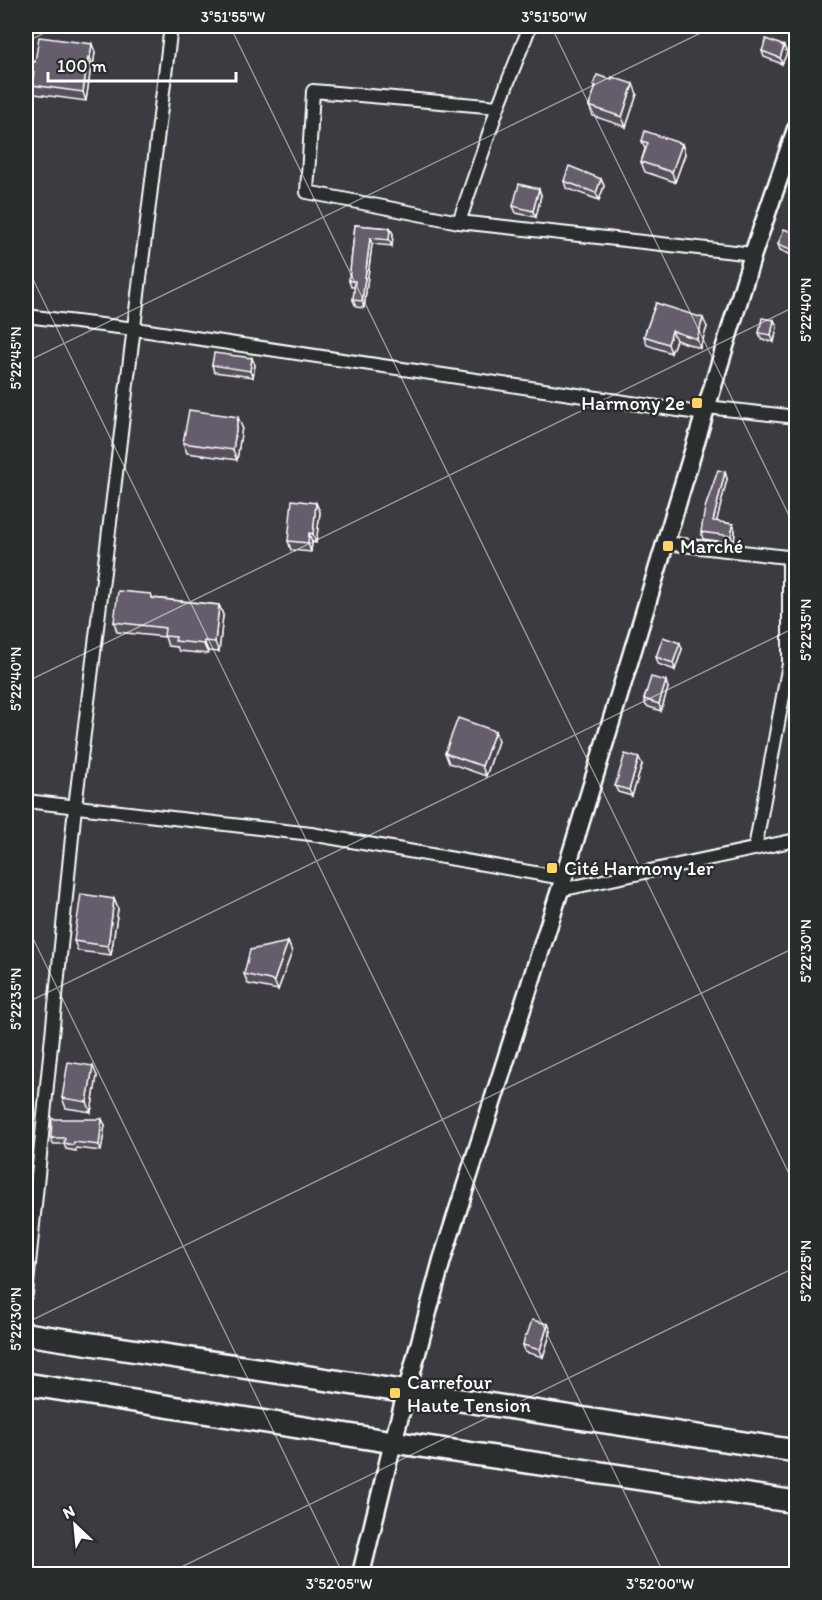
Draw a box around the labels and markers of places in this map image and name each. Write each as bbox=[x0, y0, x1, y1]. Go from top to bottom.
place label: Harmony 2e bbox=[581, 391, 685, 415]
marker: Harmony 2e bbox=[690, 396, 704, 410]
place label: Marché bbox=[680, 534, 743, 558]
marker: Marché bbox=[661, 539, 675, 553]
place label: Cité Harmony 1er bbox=[564, 856, 714, 880]
marker: Cité Harmony 1er bbox=[545, 861, 559, 875]
place label: Carrefour Haute Tension bbox=[407, 1370, 531, 1417]
marker: Carrefour Haute Tension bbox=[388, 1386, 402, 1400]

